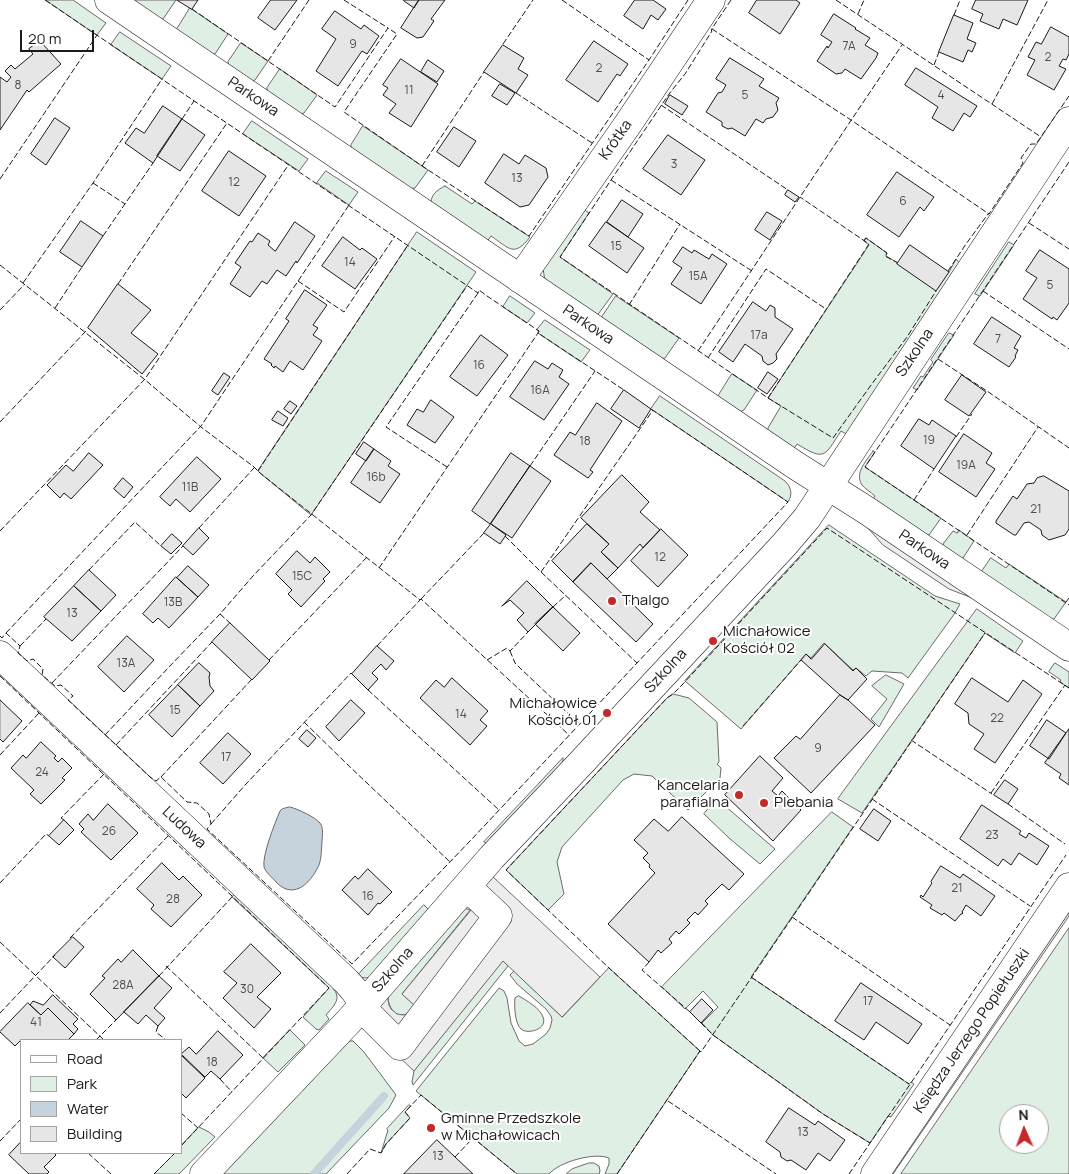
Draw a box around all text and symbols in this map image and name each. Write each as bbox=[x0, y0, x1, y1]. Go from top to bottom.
scale bar bbox=[22, 20, 96, 52]
text: 20 m bbox=[28, 28, 61, 49]
house number: 9 bbox=[349, 38, 357, 52]
house number: 7A bbox=[842, 40, 856, 54]
house number: 2 bbox=[1045, 51, 1051, 65]
house number: 2 bbox=[596, 62, 602, 76]
street label: Parkowa bbox=[224, 73, 282, 121]
house number: 8 bbox=[15, 79, 21, 93]
house number: 11 bbox=[404, 84, 414, 98]
house number: 5 bbox=[742, 89, 748, 103]
house number: 4 bbox=[937, 89, 945, 103]
street label: Krótka bbox=[596, 116, 636, 164]
house number: 3 bbox=[671, 158, 677, 172]
house number: 13 bbox=[511, 172, 523, 186]
house number: 12 bbox=[228, 176, 240, 190]
house number: 6 bbox=[899, 195, 907, 209]
house number: 15 bbox=[610, 240, 622, 254]
house number: 14 bbox=[344, 256, 356, 270]
house number: 15A bbox=[688, 270, 708, 284]
house number: 5 bbox=[1047, 279, 1053, 293]
street label: Parkowa bbox=[559, 301, 617, 349]
street label: Szkolna bbox=[892, 326, 938, 380]
house number: 17a bbox=[750, 329, 768, 343]
house number: 7 bbox=[995, 333, 1001, 347]
house number: 16 bbox=[473, 359, 485, 373]
house number: 16A bbox=[530, 384, 550, 398]
house number: 19 bbox=[923, 434, 935, 448]
house number: 18 bbox=[579, 435, 591, 449]
house number: 19A bbox=[956, 459, 976, 473]
house number: 16b bbox=[366, 471, 386, 485]
house number: 11B bbox=[182, 481, 198, 495]
house number: 21 bbox=[1030, 503, 1042, 517]
street label: Parkowa bbox=[895, 526, 953, 574]
house number: 12 bbox=[654, 551, 666, 565]
house number: 15C bbox=[292, 570, 312, 584]
place label: Thalgo bbox=[622, 592, 669, 610]
marker: Thalgo bbox=[606, 595, 618, 607]
house number: 13B bbox=[164, 596, 182, 610]
house number: 13 bbox=[66, 607, 78, 621]
place label: Michałowice Kościół 02 bbox=[723, 623, 810, 658]
marker: Michałowice Kościół 02 bbox=[707, 635, 719, 647]
street label: Szkolna bbox=[641, 645, 691, 697]
house number: 13A bbox=[117, 657, 135, 671]
place label: Michałowice Kościół 01 bbox=[510, 695, 597, 730]
house number: 15 bbox=[169, 704, 181, 718]
marker: Michałowice Kościół 01 bbox=[601, 707, 613, 719]
house number: 14 bbox=[455, 708, 467, 722]
house number: 22 bbox=[990, 712, 1004, 726]
house number: 9 bbox=[814, 742, 822, 756]
house number: 17 bbox=[221, 751, 231, 765]
house number: 24 bbox=[35, 766, 49, 780]
place label: Kancelaria parafialna bbox=[657, 777, 729, 812]
marker: Kancelaria parafialna bbox=[733, 789, 745, 801]
place label: Plebania bbox=[774, 794, 833, 812]
marker: Plebania bbox=[758, 797, 770, 809]
street label: Ludowa bbox=[158, 803, 210, 853]
house number: 26 bbox=[102, 825, 116, 839]
house number: 23 bbox=[985, 829, 999, 843]
house number: 21 bbox=[951, 882, 963, 896]
house number: 16 bbox=[362, 890, 374, 904]
house number: 28 bbox=[166, 893, 180, 907]
street label: Szkolna bbox=[368, 944, 418, 996]
street label: Księdza Jerzego Popiełuszki bbox=[910, 945, 1034, 1117]
house number: 28A bbox=[112, 979, 134, 993]
house number: 30 bbox=[240, 983, 254, 997]
house number: 17 bbox=[863, 995, 873, 1009]
house number: 41 bbox=[30, 1016, 42, 1030]
legend bbox=[20, 1039, 182, 1154]
text: Road bbox=[67, 1048, 103, 1069]
house number: 18 bbox=[206, 1056, 218, 1070]
text: Park bbox=[67, 1073, 97, 1094]
text: Water bbox=[67, 1098, 109, 1119]
north arrow bbox=[999, 1104, 1049, 1154]
text: N bbox=[1018, 1105, 1029, 1124]
place label: Gminne Przedszkole w Michałowicach bbox=[441, 1110, 581, 1145]
marker: Gminne Przedszkole w Michałowicach bbox=[425, 1122, 437, 1134]
text: Building bbox=[67, 1123, 122, 1144]
house number: 13 bbox=[797, 1126, 809, 1140]
house number: 13 bbox=[432, 1150, 444, 1164]

